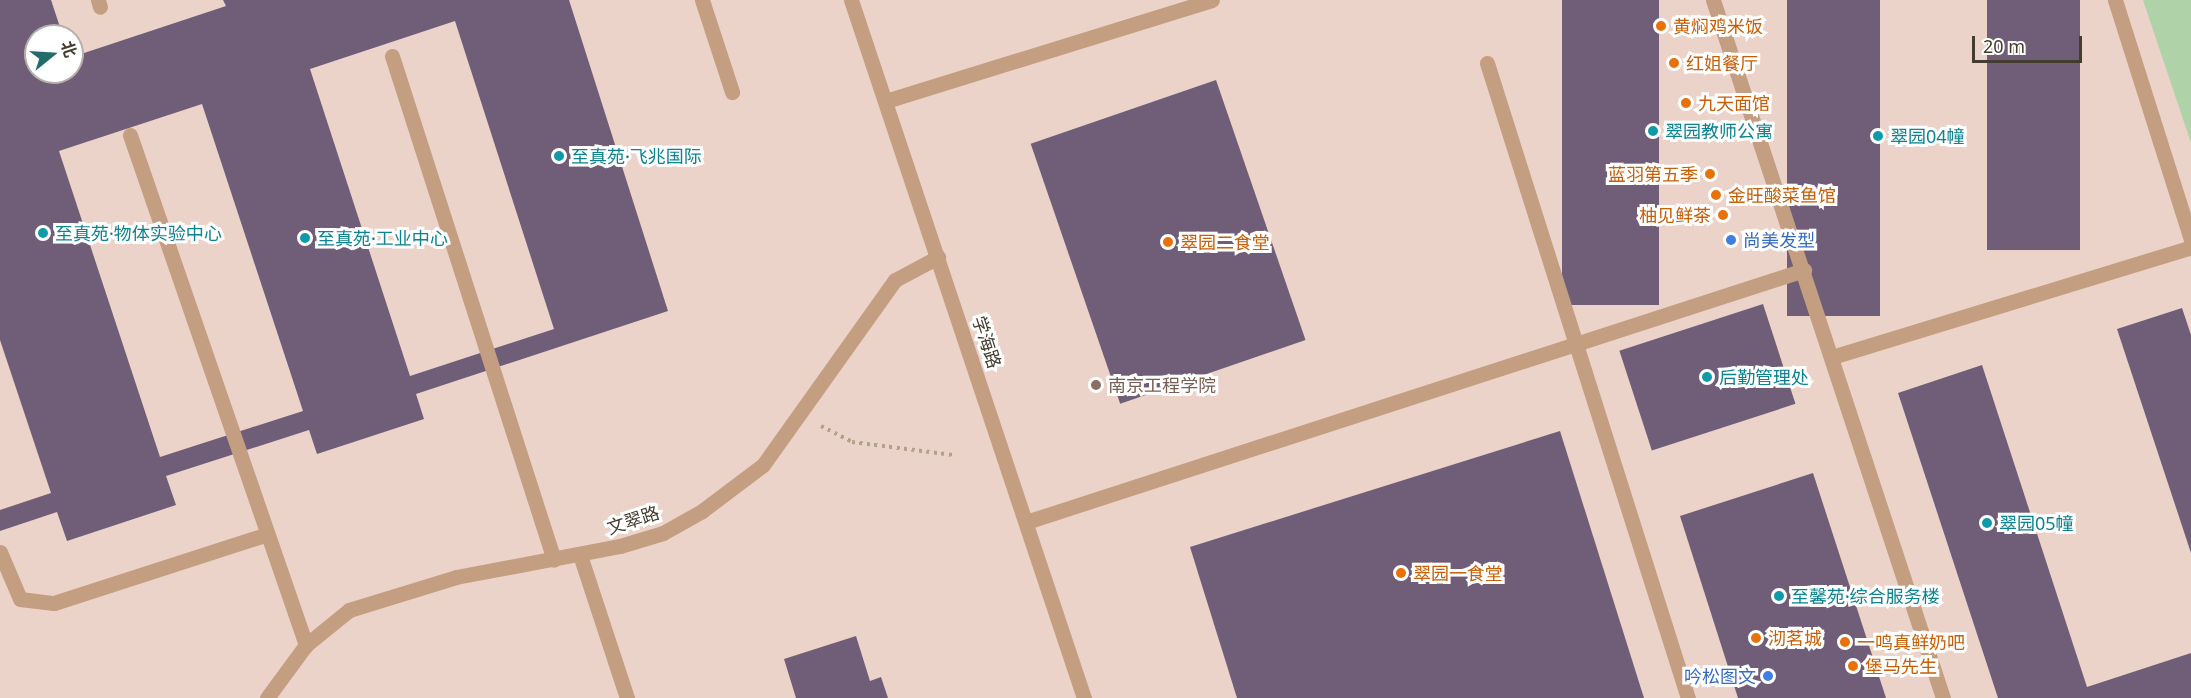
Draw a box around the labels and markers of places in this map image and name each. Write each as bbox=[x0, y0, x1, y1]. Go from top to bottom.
place label: 黄焖鸡米饭 bbox=[1673, 15, 1763, 37]
marker: 黄焖鸡米饭 bbox=[1654, 19, 1668, 33]
place label: 红姐餐厅 bbox=[1686, 52, 1758, 74]
marker: 红姐餐厅 bbox=[1667, 56, 1681, 70]
place label: 九天面馆 bbox=[1698, 92, 1770, 114]
marker: 九天面馆 bbox=[1679, 96, 1693, 110]
place label: 翠园教师公寓 bbox=[1665, 120, 1773, 142]
marker: 翠园教师公寓 bbox=[1646, 124, 1660, 138]
place label: 翠园04幢 bbox=[1890, 125, 1965, 147]
marker: 翠园04幢 bbox=[1871, 129, 1885, 143]
place label: 至真苑·飞兆国际 bbox=[571, 145, 702, 167]
marker: 至真苑·飞兆国际 bbox=[552, 149, 566, 163]
place label: 蓝羽第五季 bbox=[1608, 163, 1698, 185]
marker: 蓝羽第五季 bbox=[1703, 167, 1717, 181]
place label: 金旺酸菜鱼馆 bbox=[1728, 184, 1836, 206]
marker: 金旺酸菜鱼馆 bbox=[1709, 188, 1723, 202]
place label: 柚见鲜茶 bbox=[1639, 204, 1711, 226]
marker: 柚见鲜茶 bbox=[1716, 208, 1730, 222]
place label: 至真苑·物体实验中心 bbox=[55, 222, 222, 244]
marker: 至真苑·物体实验中心 bbox=[36, 226, 50, 240]
place label: 至真苑·工业中心 bbox=[317, 227, 448, 249]
place label: 尚美发型 bbox=[1743, 229, 1815, 251]
marker: 至真苑·工业中心 bbox=[298, 231, 312, 245]
place label: 翠园二食堂 bbox=[1180, 231, 1270, 253]
marker: 尚美发型 bbox=[1724, 233, 1738, 247]
marker: 翠园二食堂 bbox=[1161, 235, 1175, 249]
place label: 后勤管理处 bbox=[1719, 366, 1809, 388]
marker: 后勤管理处 bbox=[1700, 370, 1714, 384]
place label: 南京工程学院 bbox=[1108, 374, 1216, 396]
marker: 南京工程学院 bbox=[1089, 378, 1103, 392]
place label: 翠园05幢 bbox=[1999, 512, 2074, 534]
marker: 翠园05幢 bbox=[1980, 516, 1994, 530]
place label: 翠园一食堂 bbox=[1413, 562, 1503, 584]
marker: 翠园一食堂 bbox=[1394, 566, 1408, 580]
place label: 至馨苑·综合服务楼 bbox=[1791, 585, 1940, 607]
marker: 至馨苑·综合服务楼 bbox=[1772, 589, 1786, 603]
place label: 沏茗城 bbox=[1768, 627, 1822, 649]
marker: 沏茗城 bbox=[1749, 631, 1763, 645]
place label: 一鸣真鲜奶吧 bbox=[1857, 631, 1965, 653]
marker: 一鸣真鲜奶吧 bbox=[1838, 635, 1852, 649]
place label: 堡马先生 bbox=[1865, 655, 1937, 677]
marker: 堡马先生 bbox=[1846, 659, 1860, 673]
place label: 吟松图文 bbox=[1684, 665, 1756, 687]
marker: 吟松图文 bbox=[1761, 669, 1775, 683]

